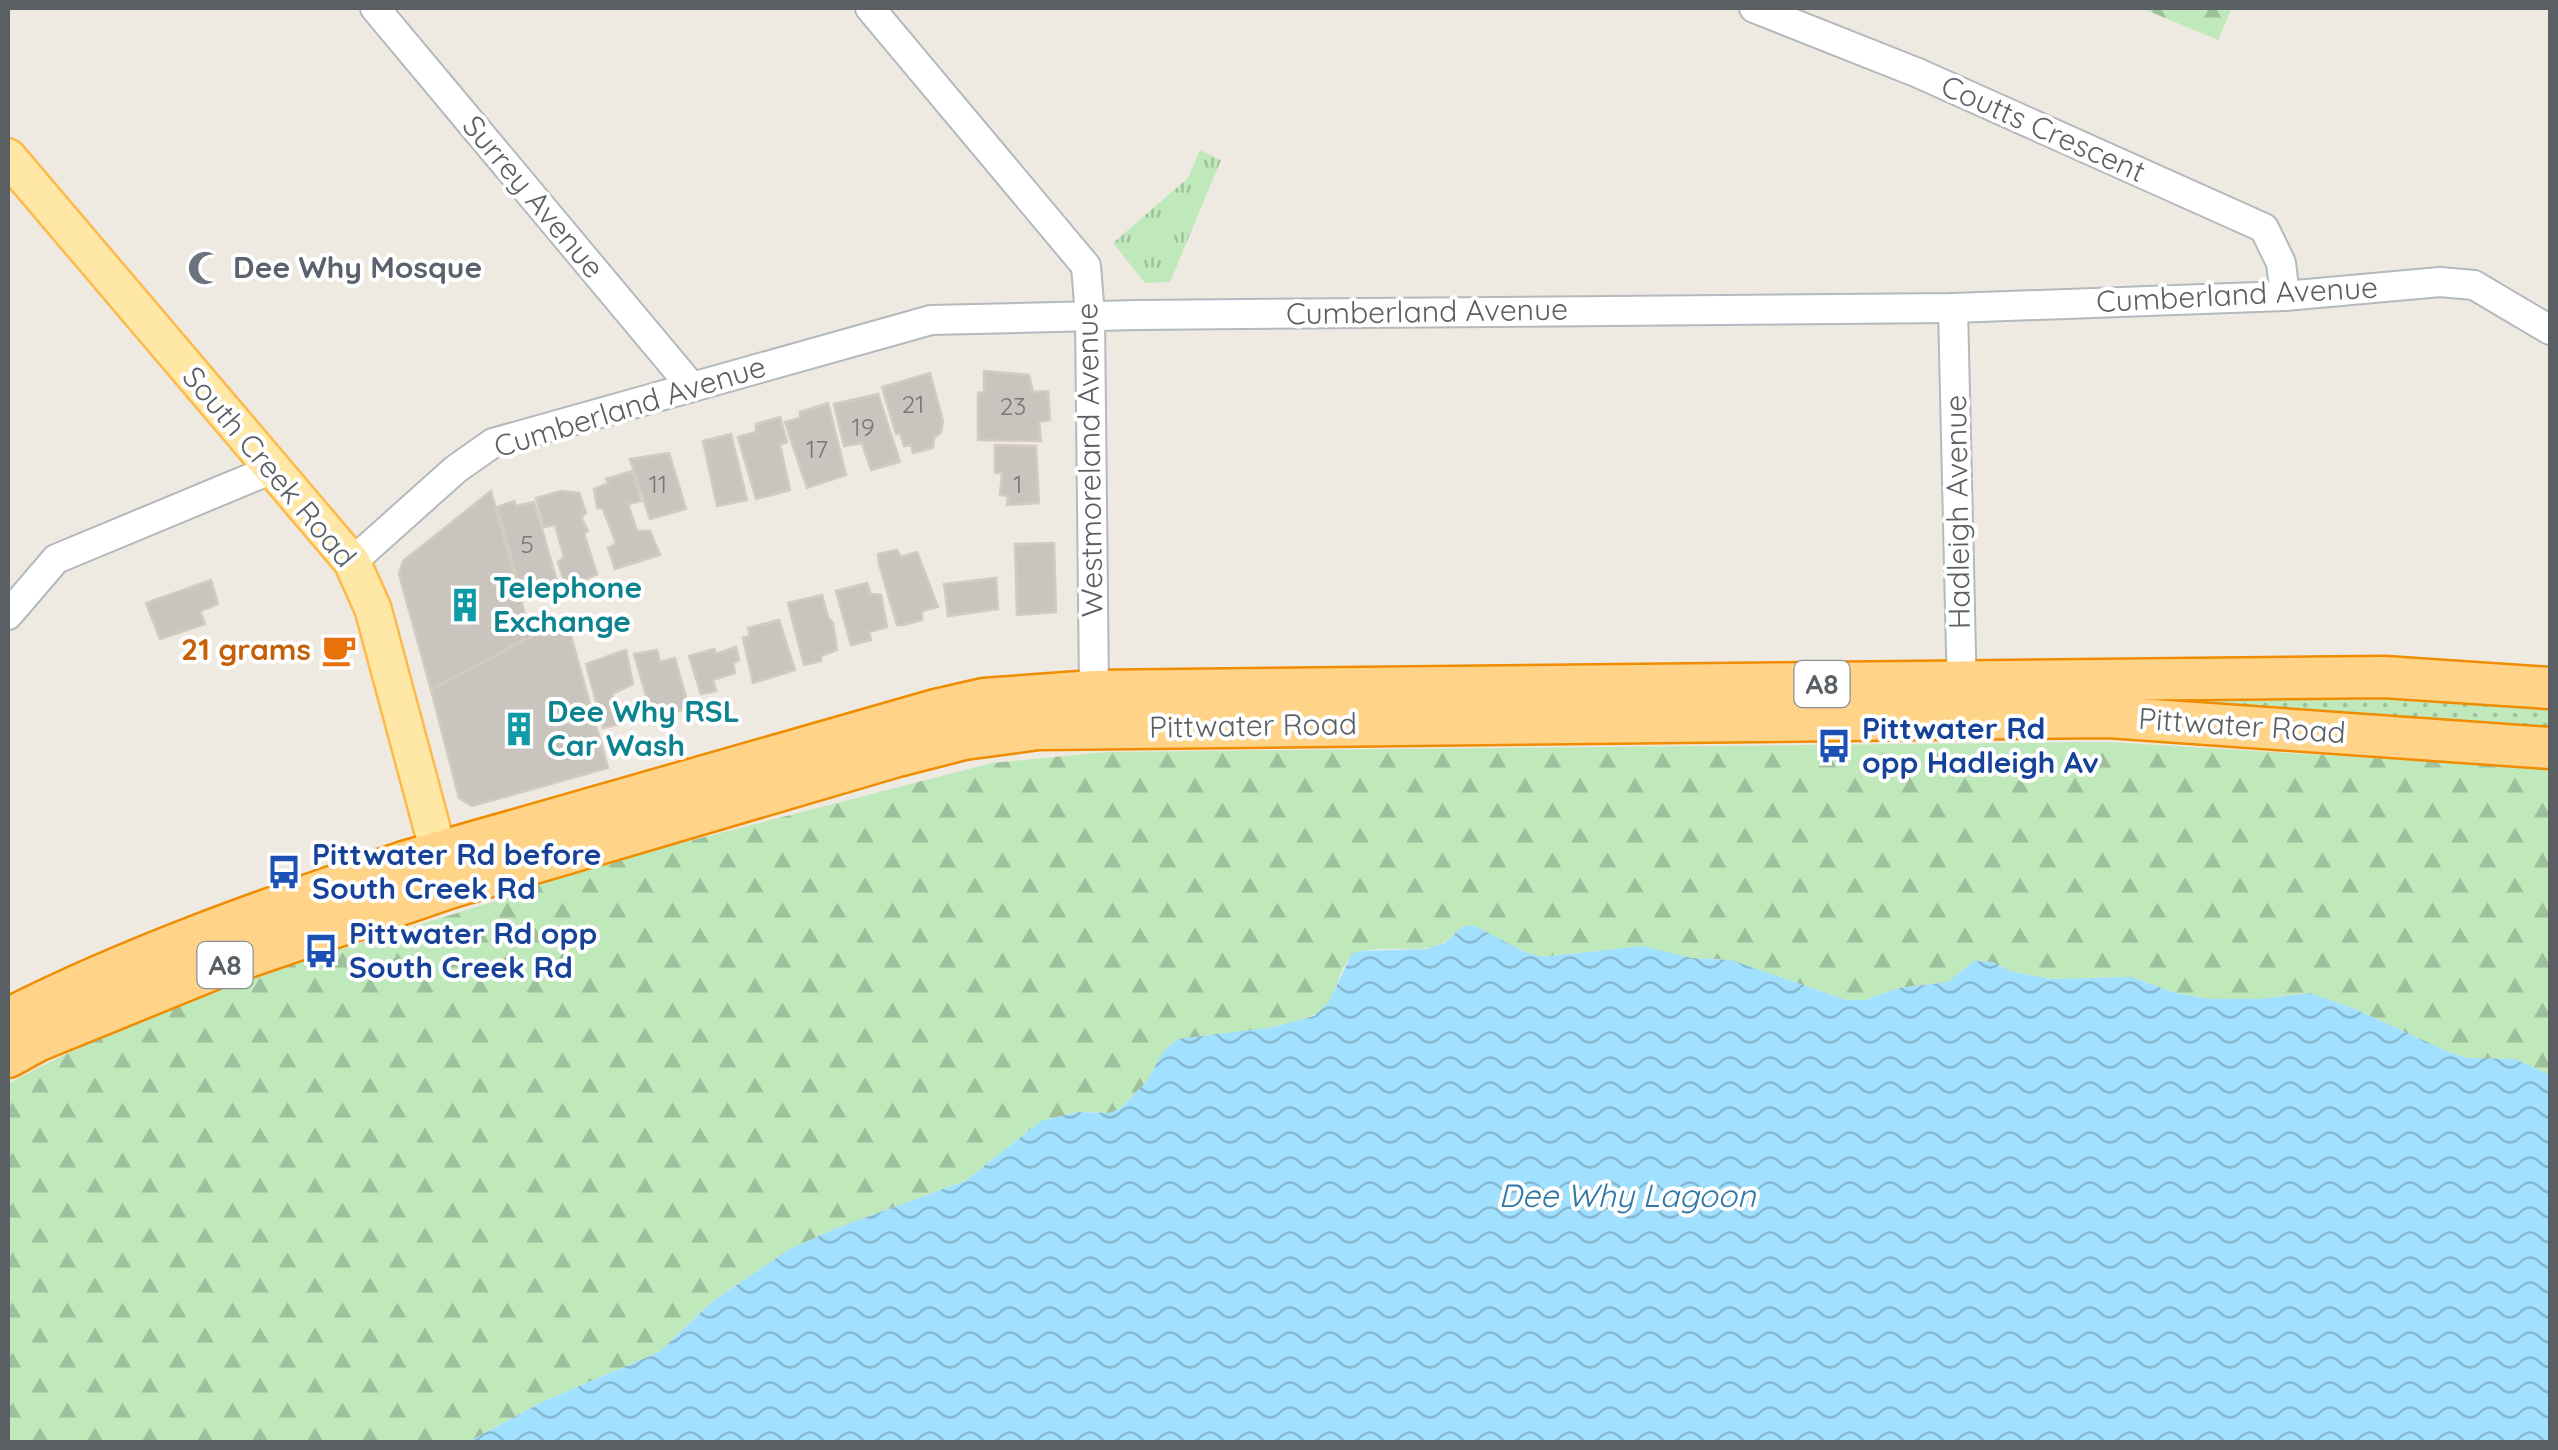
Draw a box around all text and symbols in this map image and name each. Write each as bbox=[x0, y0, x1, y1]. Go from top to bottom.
street label: Coutts Crescent bbox=[1935, 66, 2151, 190]
street label: Surrey Avenue bbox=[455, 107, 613, 286]
place label: Dee Why Mosque bbox=[233, 248, 482, 286]
mosque icon: Dee Why Mosque bbox=[186, 249, 224, 287]
street label: Cumberland Avenue bbox=[2095, 268, 2379, 320]
street label: Cumberland Avenue bbox=[1286, 290, 1568, 332]
street label: Westmoreland Avenue bbox=[1067, 302, 1111, 618]
street label: Cumberland Avenue bbox=[489, 347, 770, 465]
street label: South Creek Road bbox=[175, 358, 365, 575]
house number: 21 bbox=[901, 388, 925, 419]
house number: 23 bbox=[1000, 390, 1026, 421]
street label: Hadleigh Avenue bbox=[1936, 394, 1978, 630]
house number: 19 bbox=[851, 411, 875, 442]
house number: 17 bbox=[806, 433, 828, 464]
house number: 11 bbox=[649, 468, 667, 499]
house number: 1 bbox=[1013, 468, 1023, 499]
house number: 5 bbox=[520, 528, 534, 559]
place label: Telephone Exchange bbox=[493, 568, 642, 640]
building icon: Telephone Exchange bbox=[446, 586, 484, 624]
place label: 21 grams bbox=[181, 630, 311, 668]
cafe icon: 21 grams bbox=[320, 631, 358, 669]
road number: A8 bbox=[1794, 661, 1850, 707]
place label: Dee Why RSL Car Wash bbox=[547, 692, 740, 764]
street label: Pittwater Road bbox=[2137, 699, 2347, 751]
street label: Pittwater Road bbox=[1149, 704, 1357, 746]
place label: Pittwater Rd opp Hadleigh Av bbox=[1862, 709, 2099, 781]
building icon: Dee Why RSL Car Wash bbox=[500, 710, 538, 748]
bus stop icon: Pittwater Rd opp Hadleigh Av bbox=[1815, 727, 1853, 765]
place label: Pittwater Rd before South Creek Rd bbox=[312, 835, 601, 907]
bus stop icon: Pittwater Rd before South Creek Rd bbox=[265, 853, 303, 891]
place label: Pittwater Rd opp South Creek Rd bbox=[349, 914, 597, 986]
bus stop icon: Pittwater Rd opp South Creek Rd bbox=[302, 932, 340, 970]
road number: A8 bbox=[198, 942, 252, 988]
water label: Dee Why Lagoon bbox=[1499, 1175, 1757, 1215]

